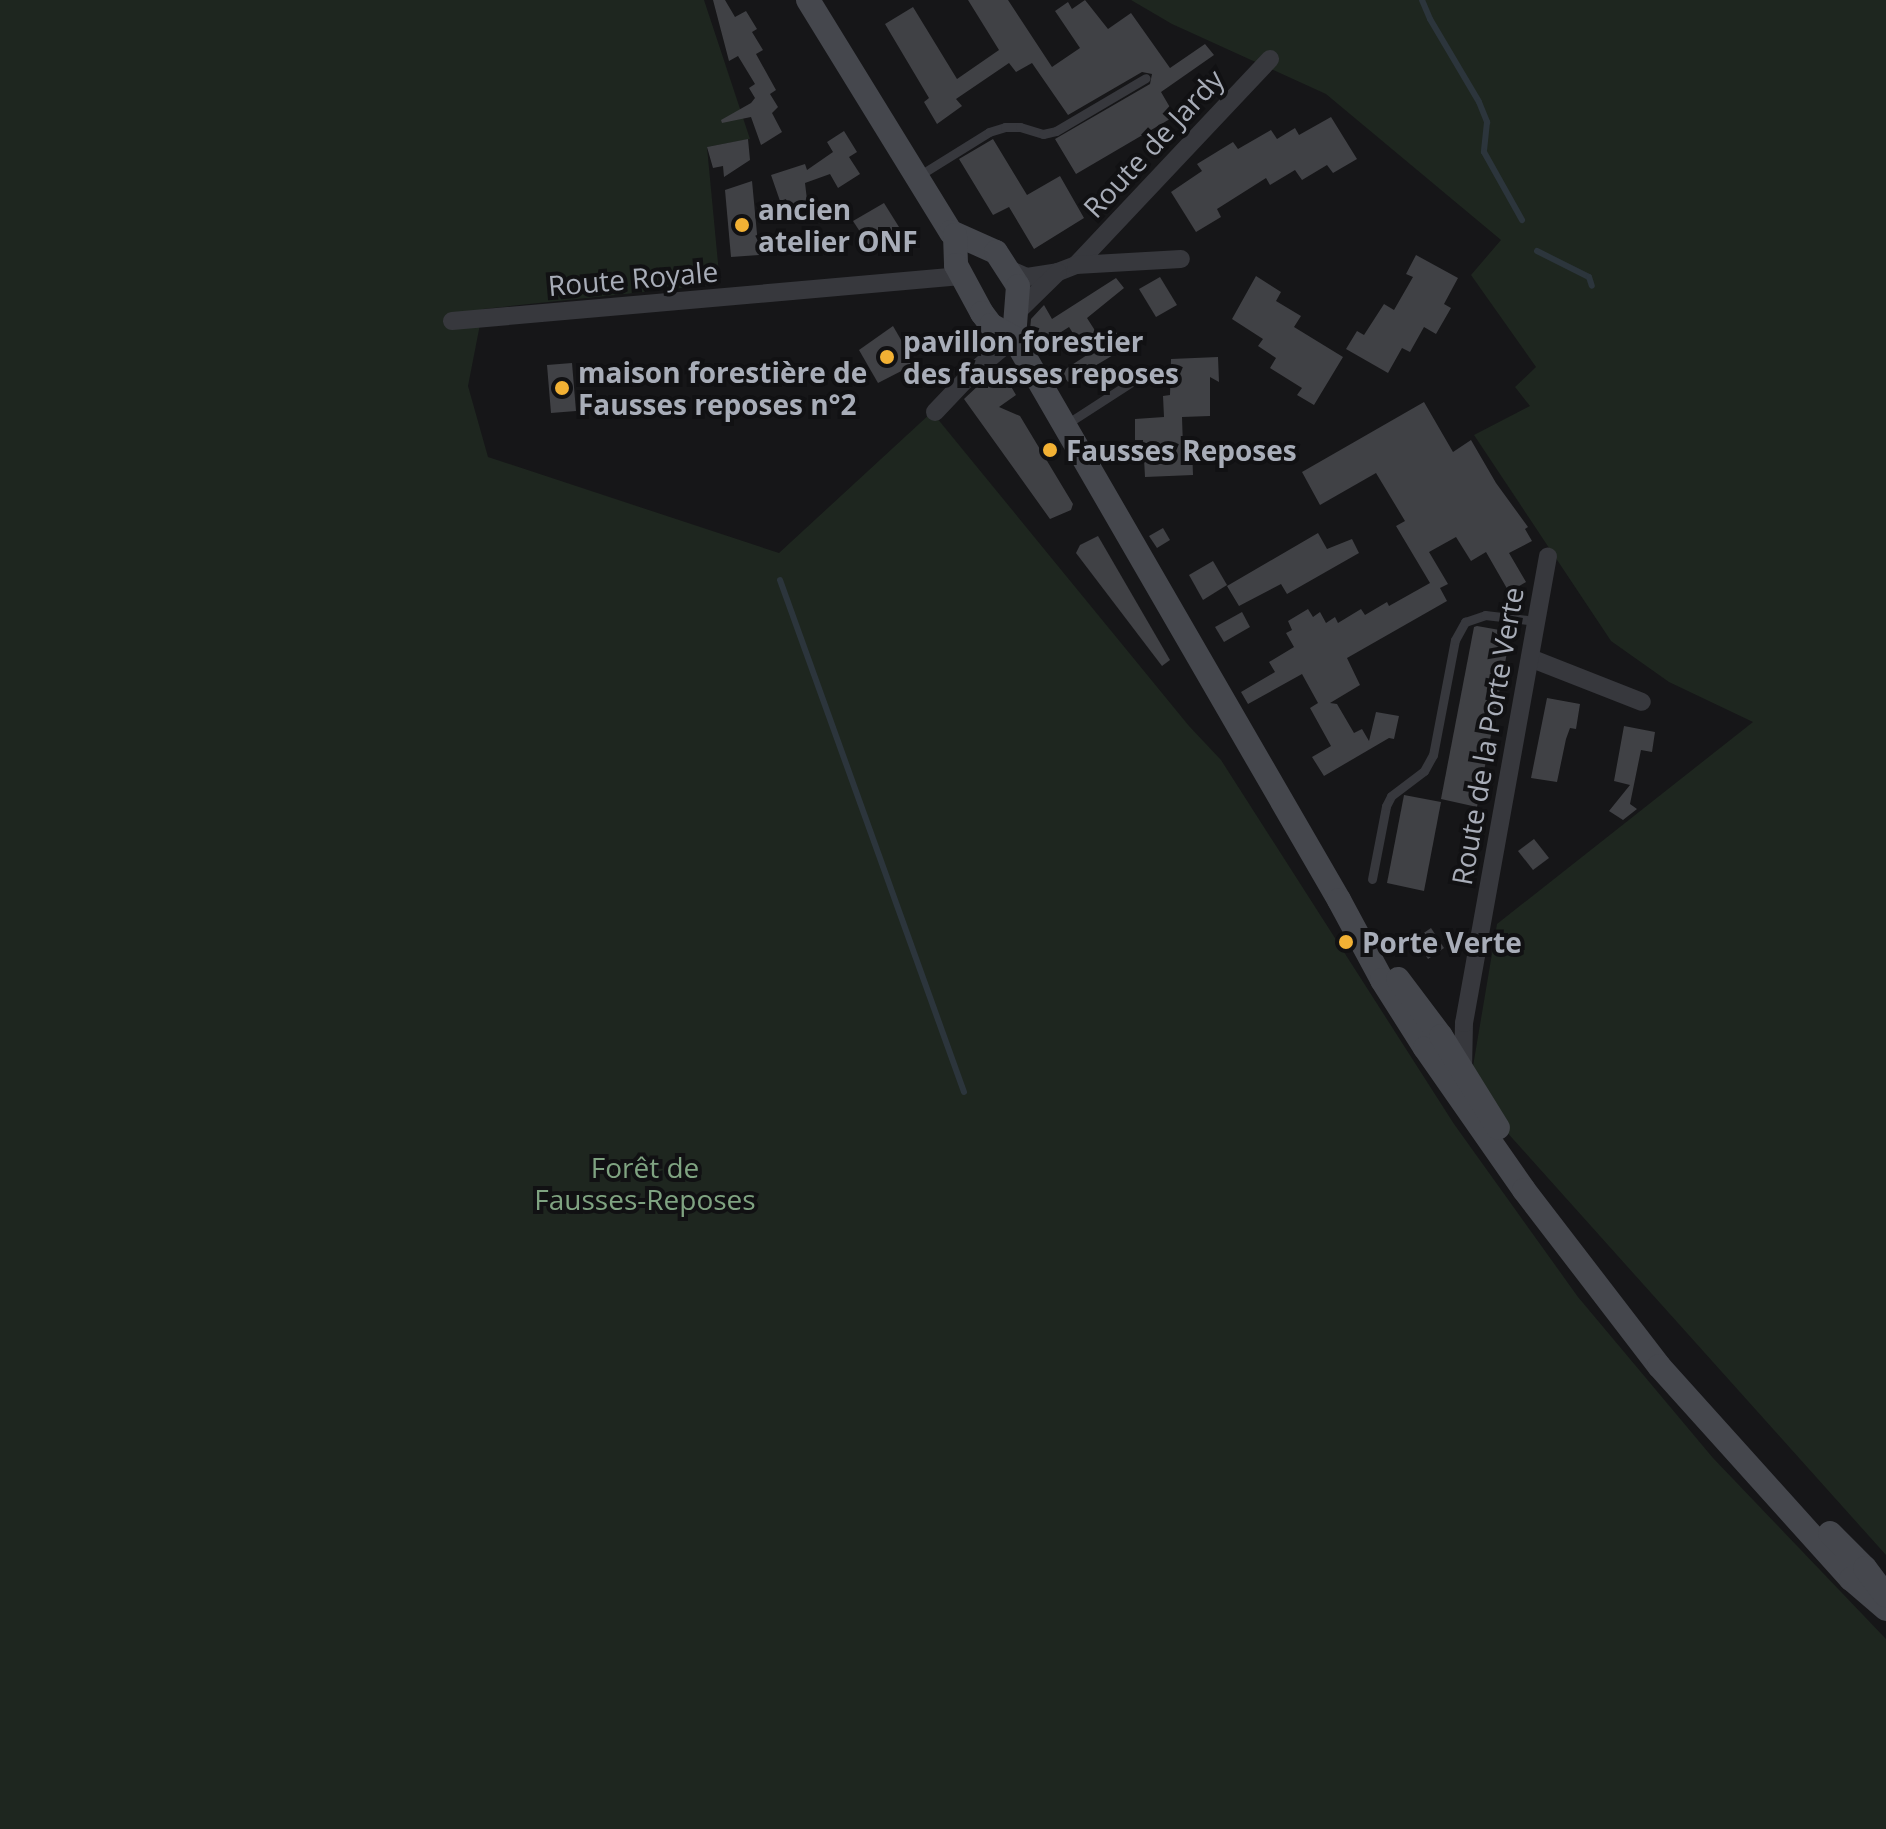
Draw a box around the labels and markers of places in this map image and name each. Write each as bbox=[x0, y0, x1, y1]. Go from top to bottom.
place label: ancien atelier ONF bbox=[758, 192, 918, 258]
marker: ancien atelier ONF bbox=[733, 216, 751, 234]
place label: pavillon forestier des fausses reposes bbox=[903, 324, 1179, 390]
marker: pavillon forestier des fausses reposes bbox=[878, 348, 896, 366]
place label: maison forestière de Fausses reposes n°2 bbox=[578, 355, 867, 421]
marker: maison forestière de Fausses reposes n°2 bbox=[553, 379, 571, 397]
place label: Fausses Reposes bbox=[1066, 433, 1297, 467]
marker: Fausses Reposes bbox=[1041, 441, 1059, 459]
place label: Porte Verte bbox=[1362, 925, 1522, 959]
marker: Porte Verte bbox=[1337, 933, 1355, 951]

